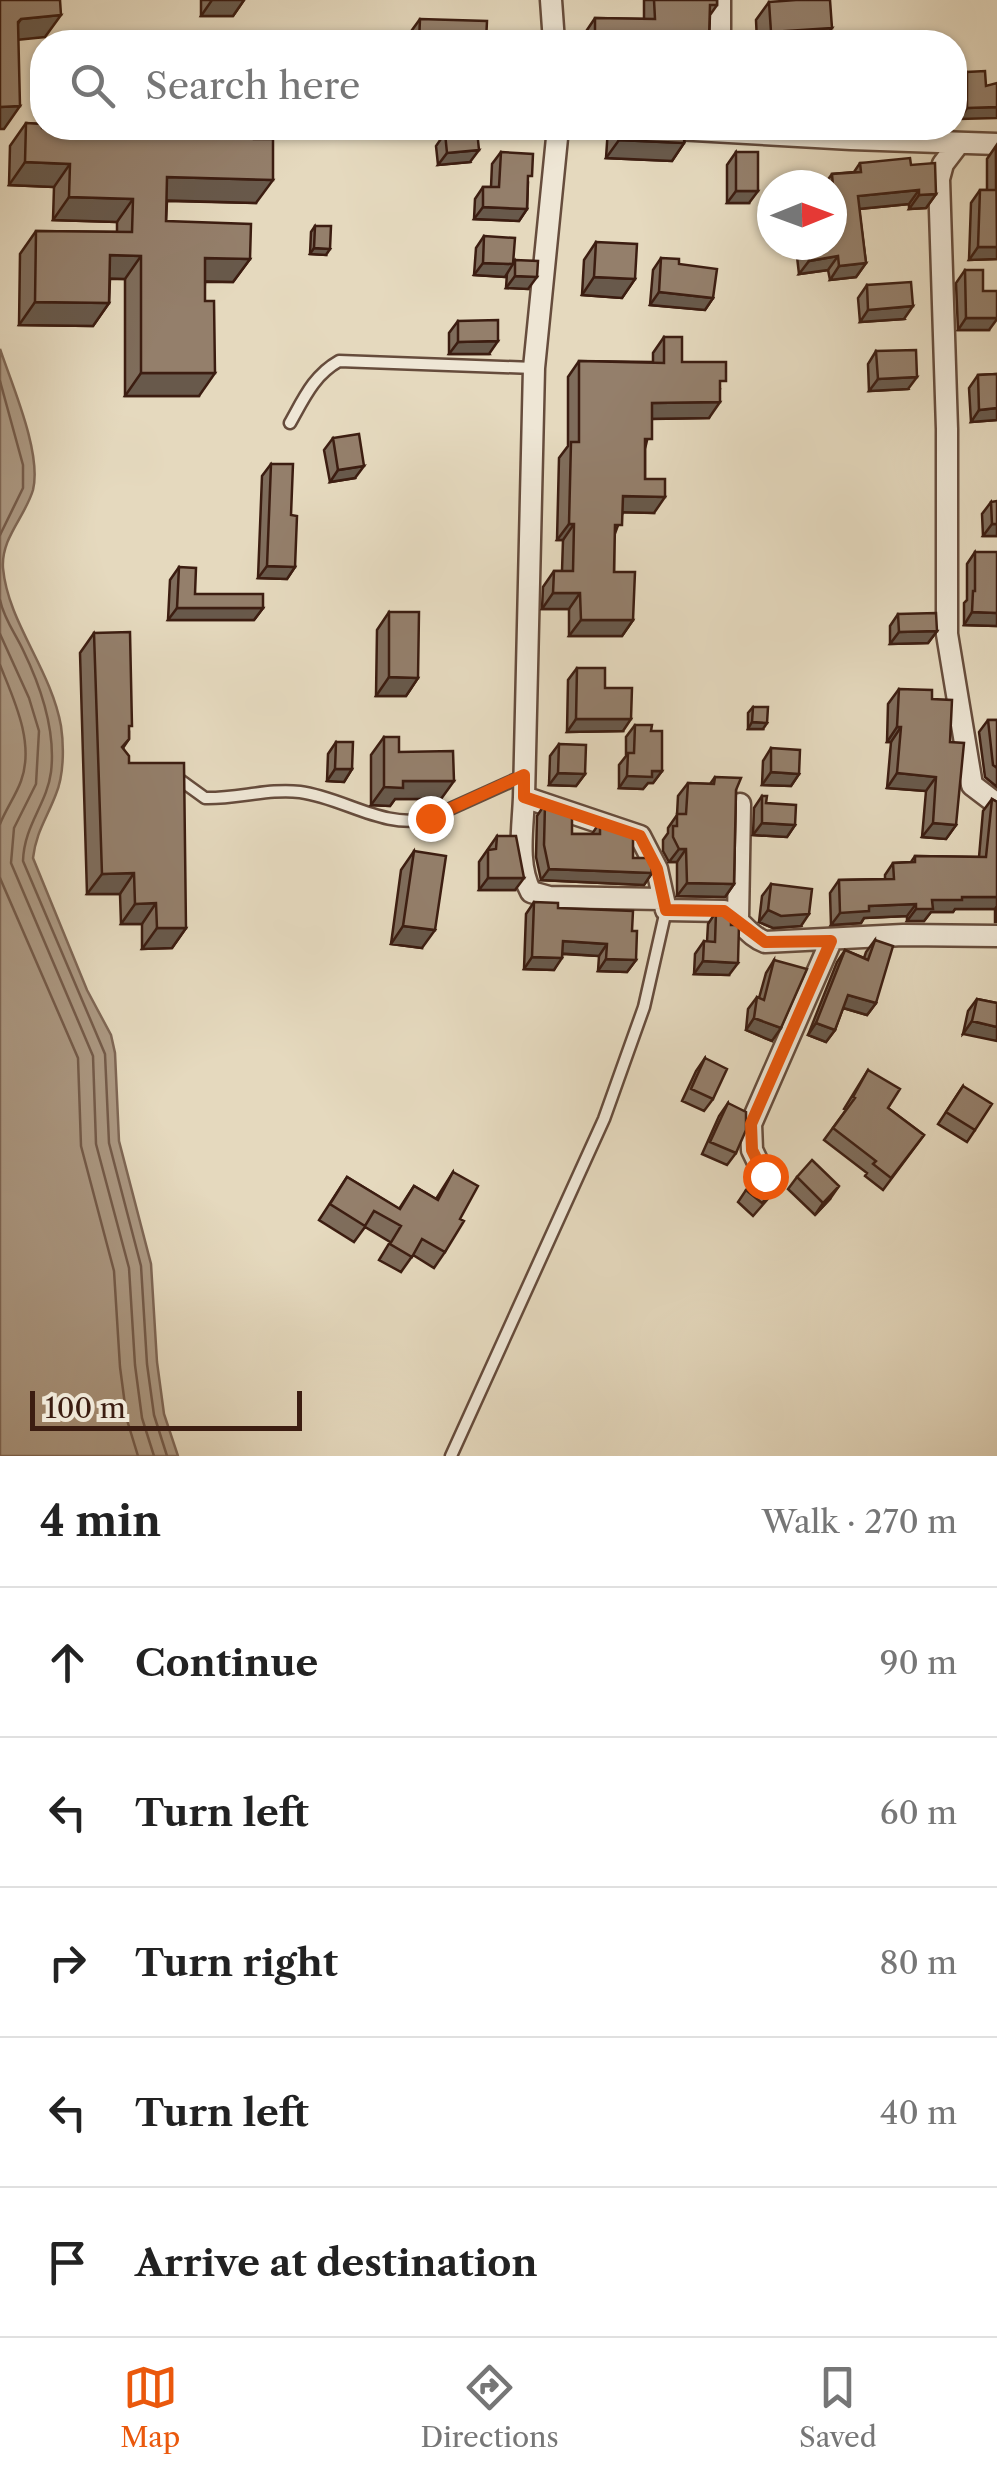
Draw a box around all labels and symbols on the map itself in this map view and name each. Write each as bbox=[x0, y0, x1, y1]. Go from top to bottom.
north arrow bbox=[757, 170, 847, 260]
route end bbox=[408, 796, 454, 842]
route start bbox=[743, 1154, 789, 1200]
scale bar bbox=[30, 1386, 302, 1430]

